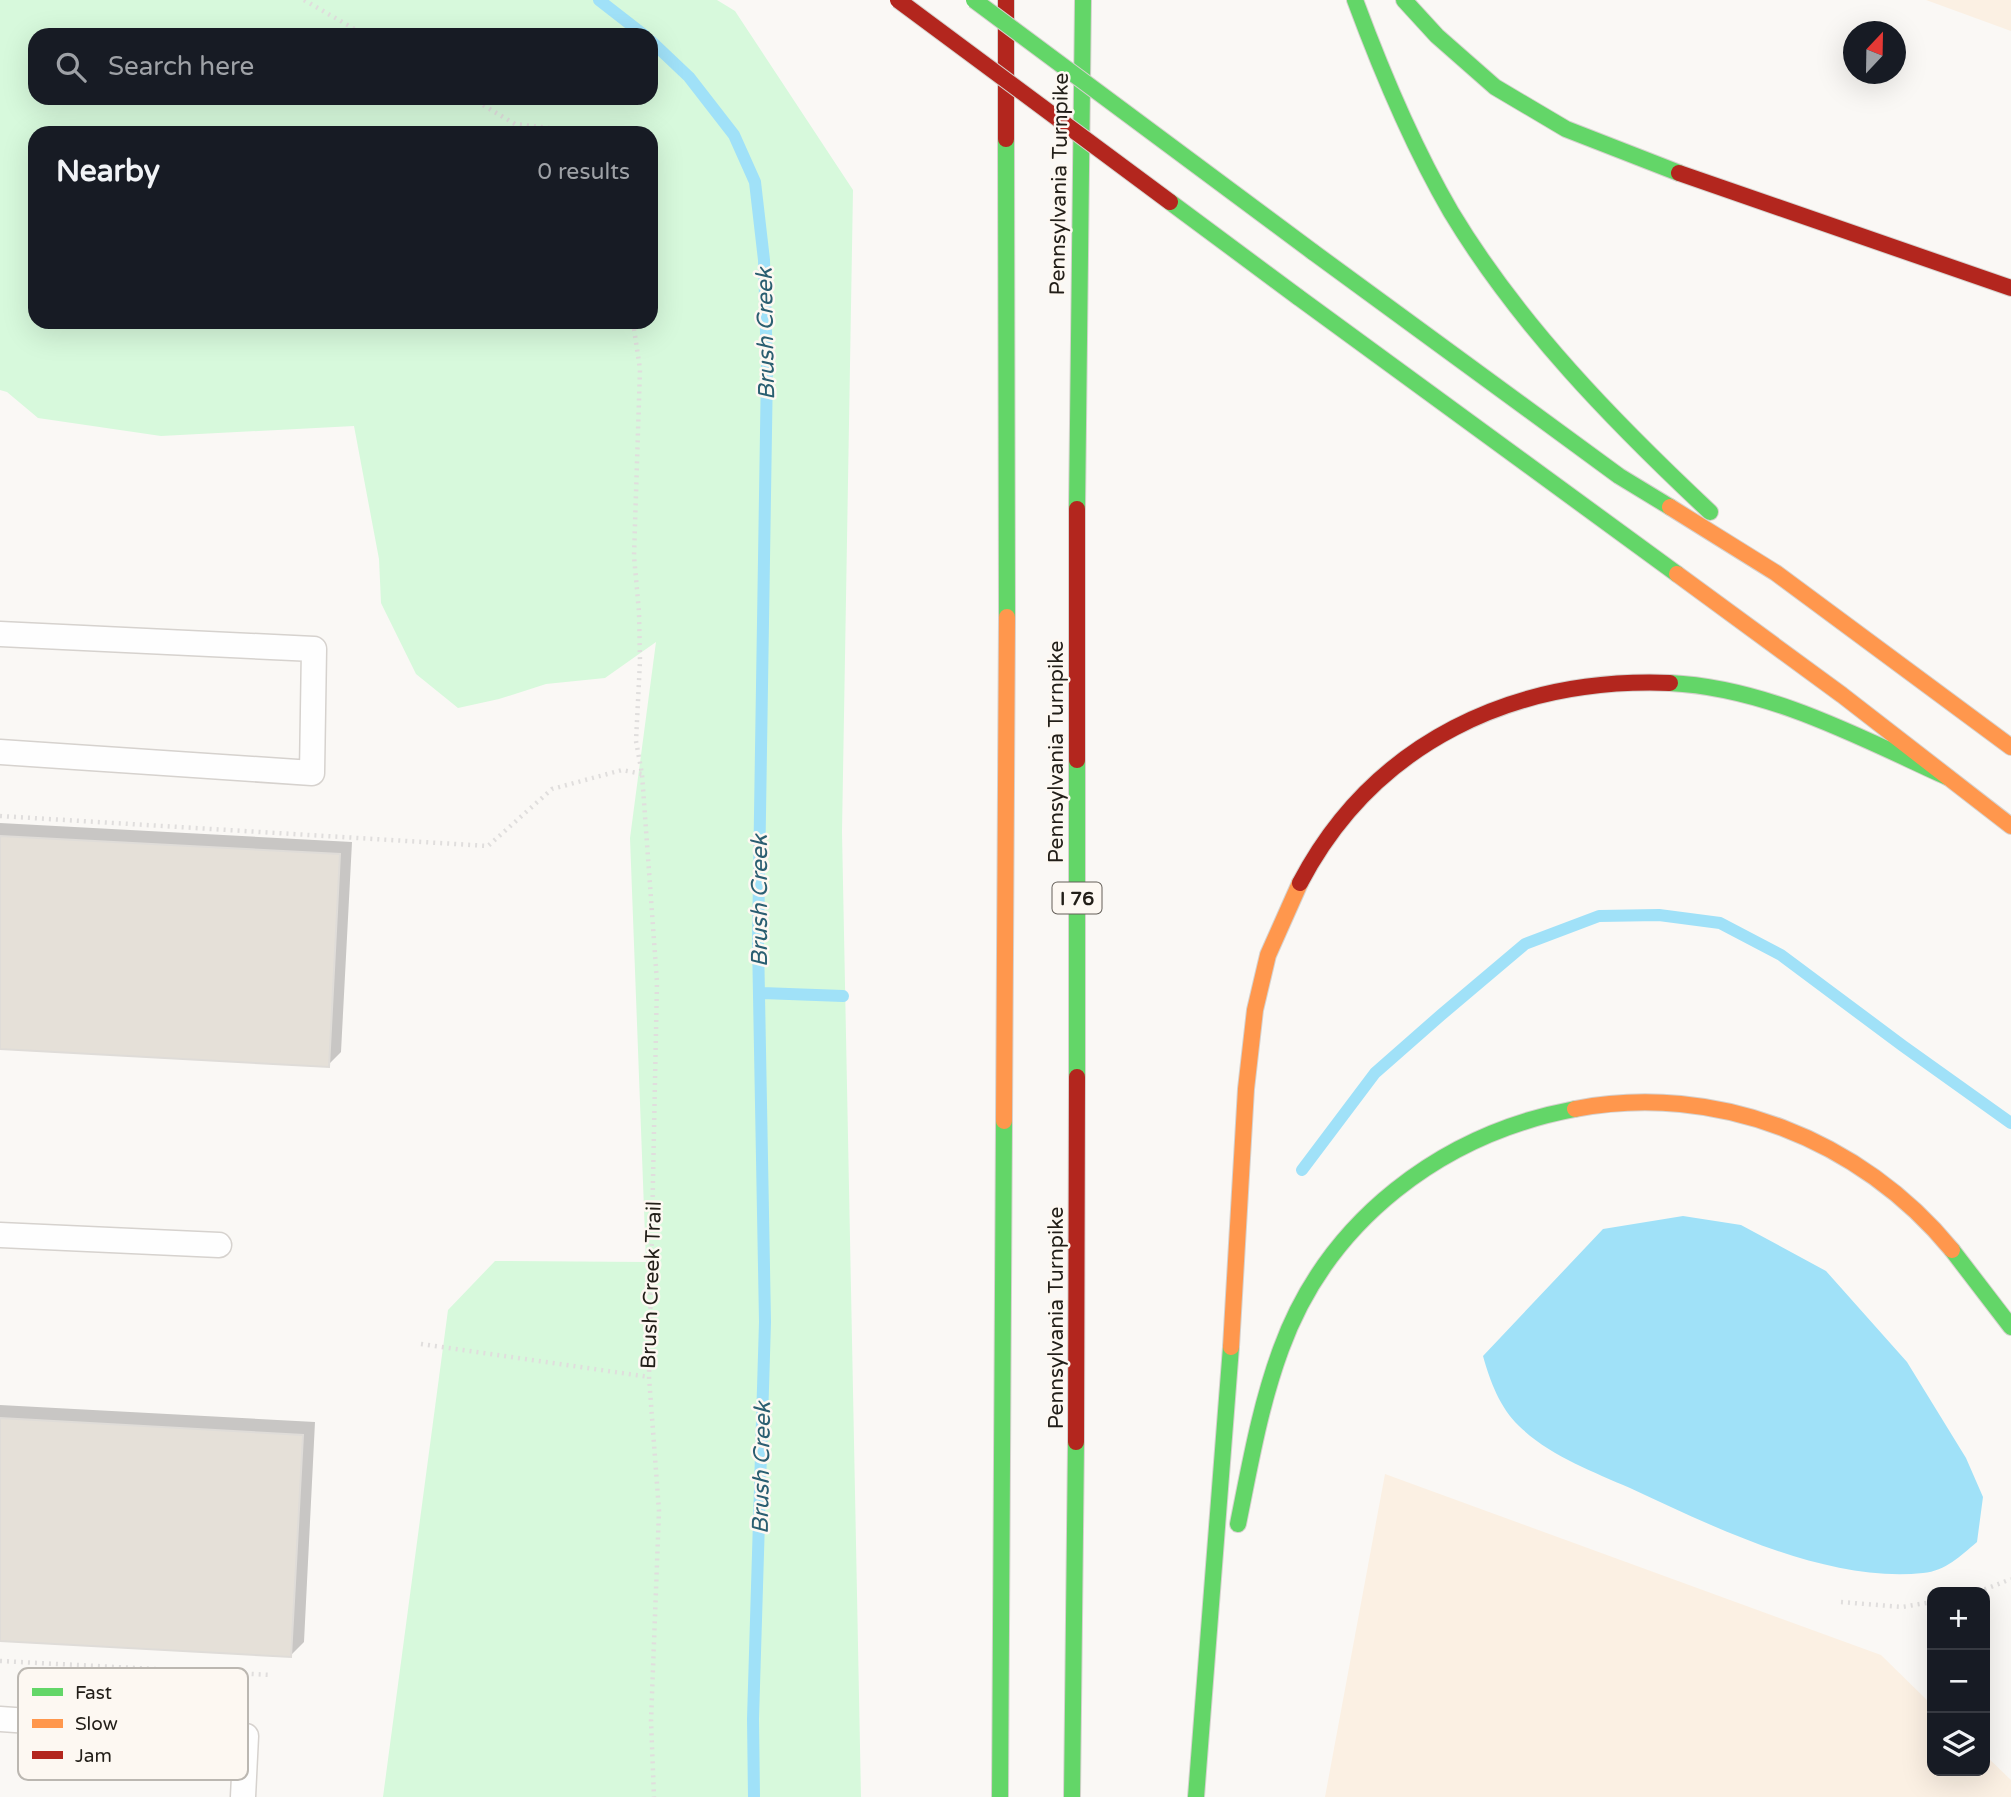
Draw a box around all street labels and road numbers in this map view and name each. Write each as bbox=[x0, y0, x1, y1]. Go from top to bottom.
street label: Pennsylvania Turnpike bbox=[1045, 72, 1074, 296]
street label: Pennsylvania Turnpike bbox=[1044, 641, 1069, 863]
road number: I 76 bbox=[1052, 882, 1102, 914]
street label: Brush Creek Trail bbox=[636, 1200, 667, 1370]
street label: Pennsylvania Turnpike bbox=[1044, 1207, 1069, 1429]

